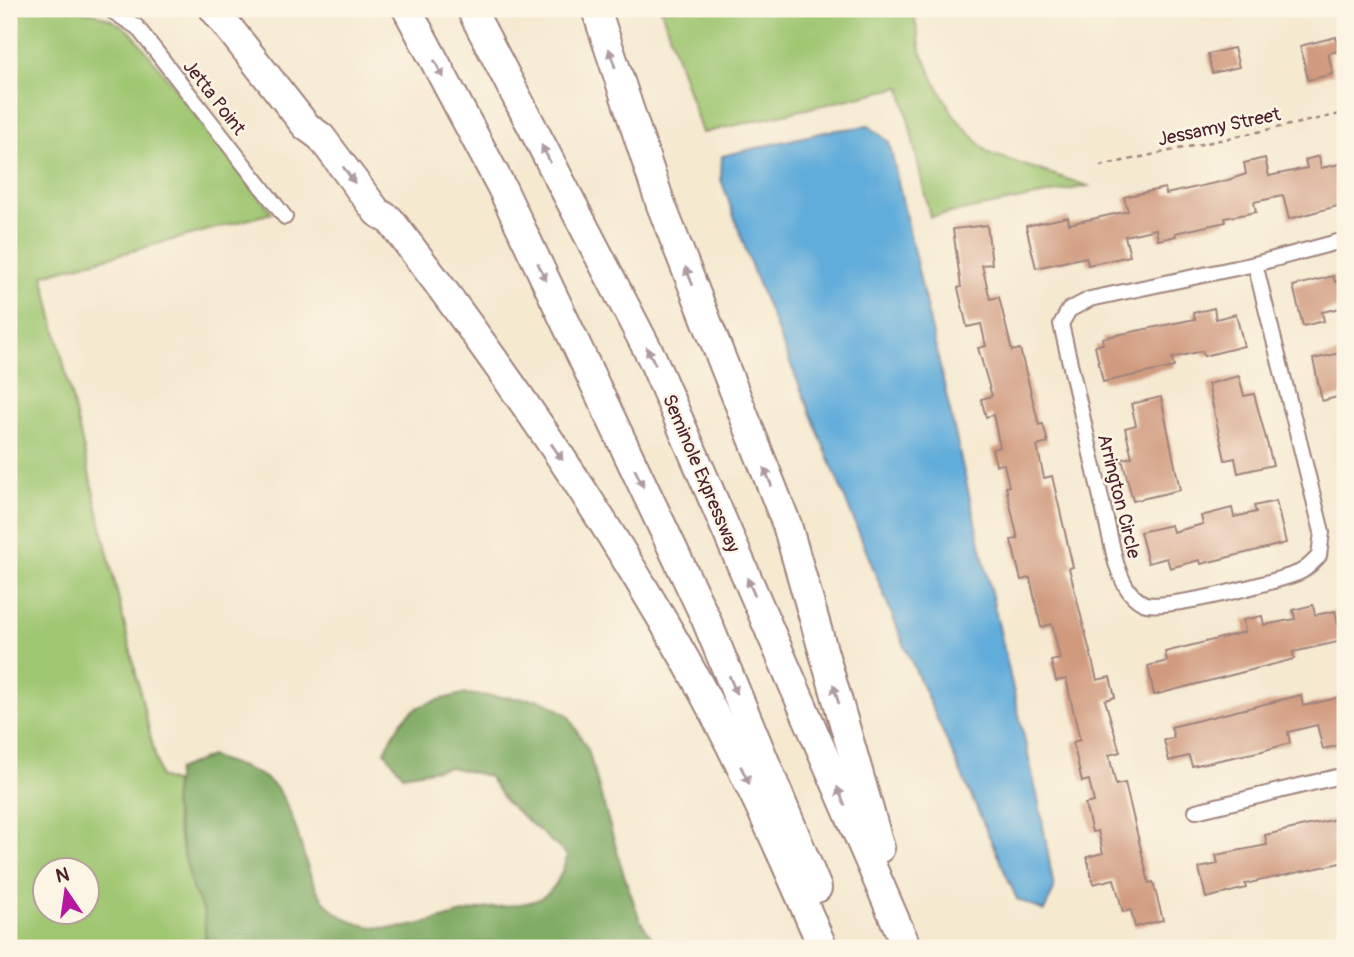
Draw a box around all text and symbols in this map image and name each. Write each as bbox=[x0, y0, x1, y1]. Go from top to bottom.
one-way arrow bbox=[606, 47, 617, 68]
street label: Jetta Point bbox=[177, 55, 251, 140]
one-way arrow bbox=[433, 59, 445, 79]
street label: Jessamy Street bbox=[1156, 102, 1283, 152]
one-way arrow bbox=[541, 143, 553, 163]
one-way arrow bbox=[342, 165, 357, 183]
one-way arrow bbox=[536, 262, 547, 282]
one-way arrow bbox=[683, 265, 694, 286]
one-way arrow bbox=[645, 346, 656, 366]
street label: Seminole Expressway bbox=[657, 391, 745, 556]
street label: Arrington Circle bbox=[1092, 432, 1146, 562]
one-way arrow bbox=[550, 443, 563, 462]
one-way arrow bbox=[763, 467, 774, 488]
one-way arrow bbox=[633, 468, 645, 488]
one-way arrow bbox=[745, 577, 757, 597]
one-way arrow bbox=[728, 674, 739, 695]
one-way arrow bbox=[830, 683, 840, 704]
one-way arrow bbox=[739, 765, 751, 785]
one-way arrow bbox=[835, 785, 846, 806]
north arrow bbox=[32, 856, 102, 926]
text: N bbox=[53, 862, 72, 889]

